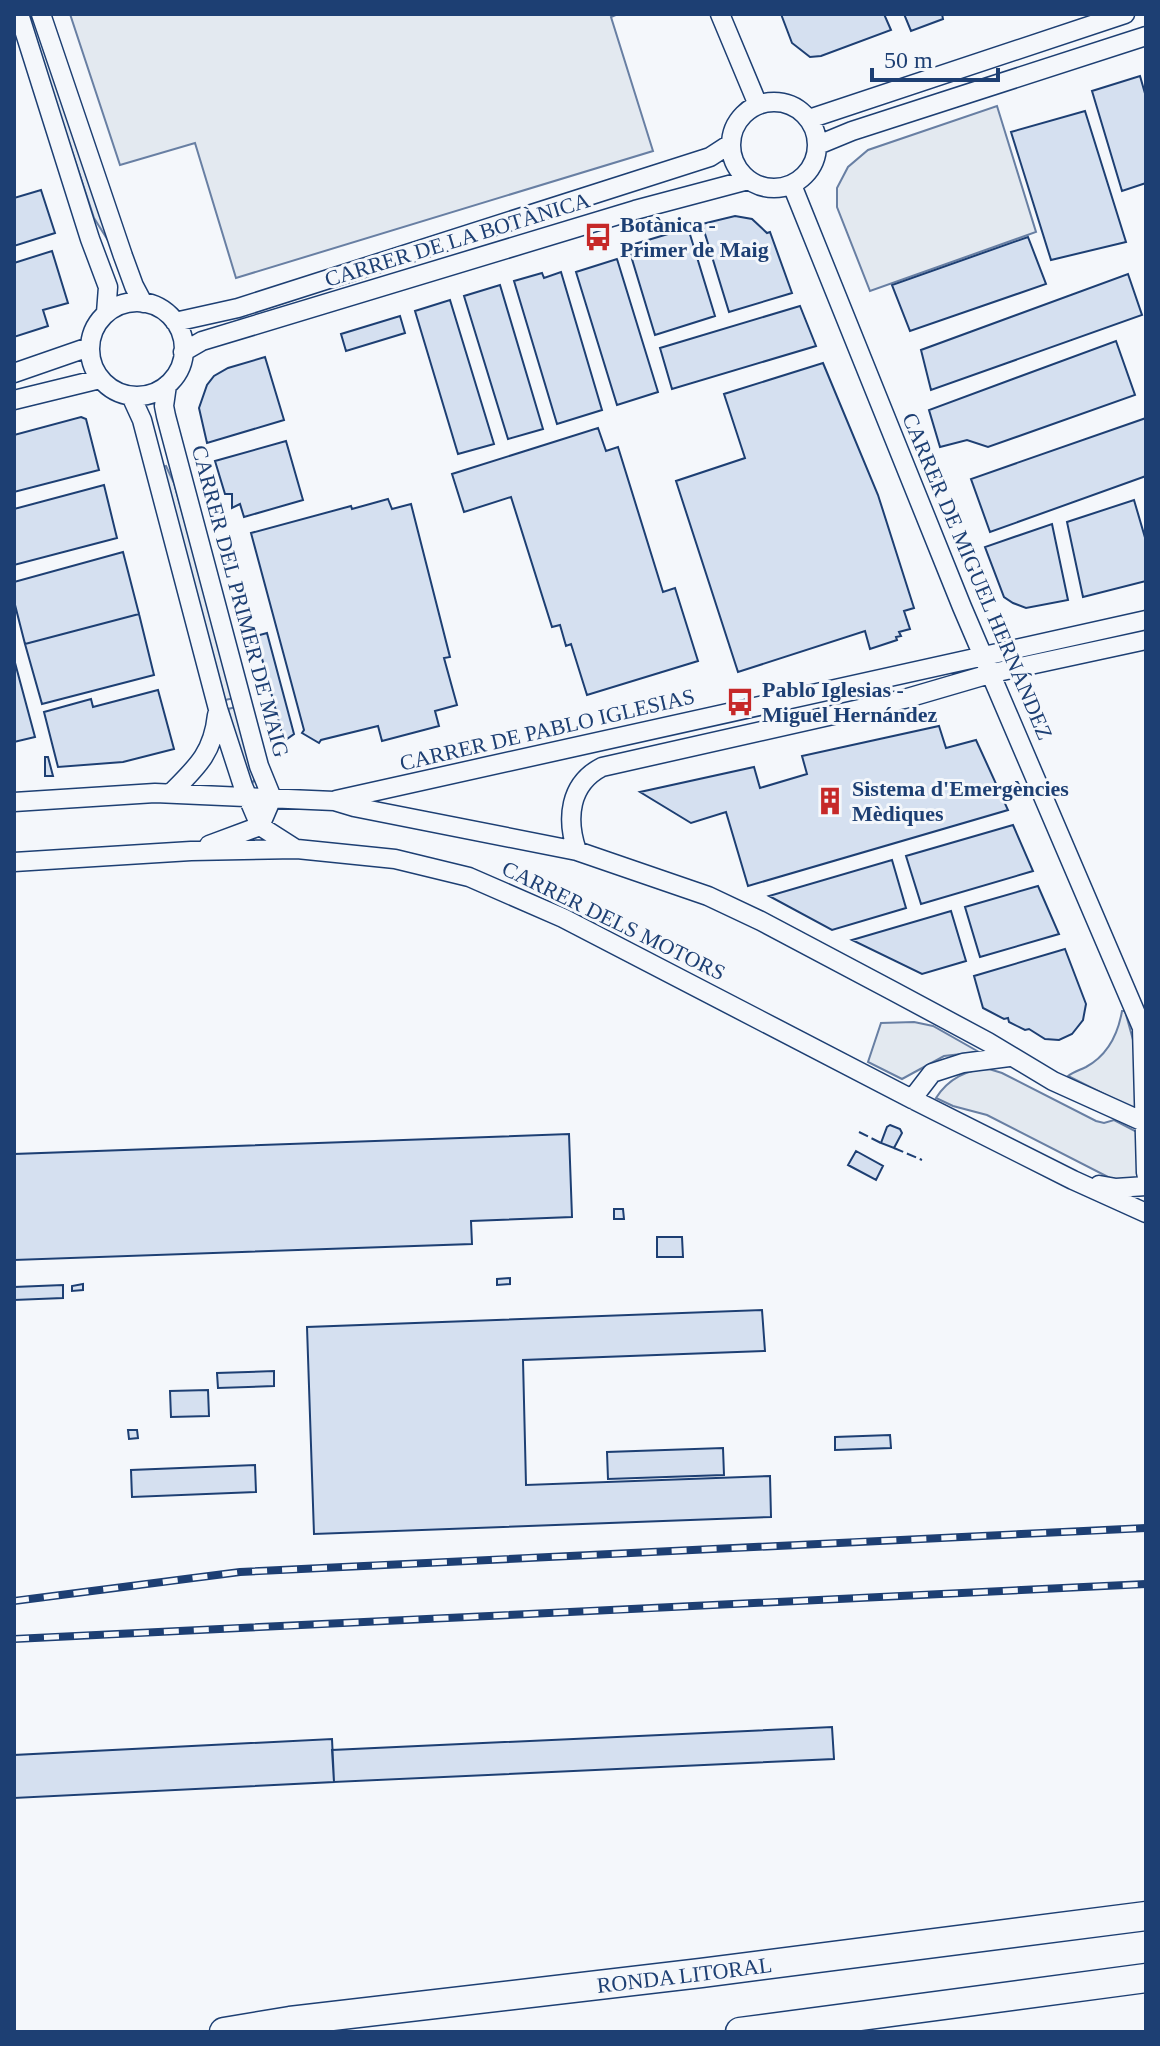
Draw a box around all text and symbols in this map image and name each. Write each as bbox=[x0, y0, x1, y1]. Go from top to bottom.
scale bar bbox=[872, 32, 998, 82]
text: 50 m bbox=[884, 47, 933, 73]
street label: CARRER DE LA BOTÀNICA bbox=[322, 187, 593, 292]
place label: Botànica - Primer de Maig bbox=[620, 212, 769, 262]
bus stop icon: Botànica - Primer de Maig bbox=[583, 222, 613, 252]
street label: CARRER DE MIGUEL HERNÁNDEZ bbox=[897, 409, 1058, 744]
street label: CARRER DEL PRIMER DE MAIG bbox=[187, 442, 294, 760]
place label: Pablo Iglesias - Miguel Hernández bbox=[762, 677, 938, 727]
street label: CARRER DE PABLO IGLESIAS bbox=[397, 683, 697, 776]
bus stop icon: Pablo Iglesias - Miguel Hernández bbox=[725, 687, 755, 717]
place label: Sistema d'Emergències Mèdiques bbox=[852, 776, 1069, 826]
building icon: Sistema d'Emergències Mèdiques bbox=[815, 786, 845, 816]
street label: CARRER DELS MOTORS bbox=[498, 855, 730, 985]
street label: RONDA LITORAL bbox=[595, 1952, 774, 1998]

